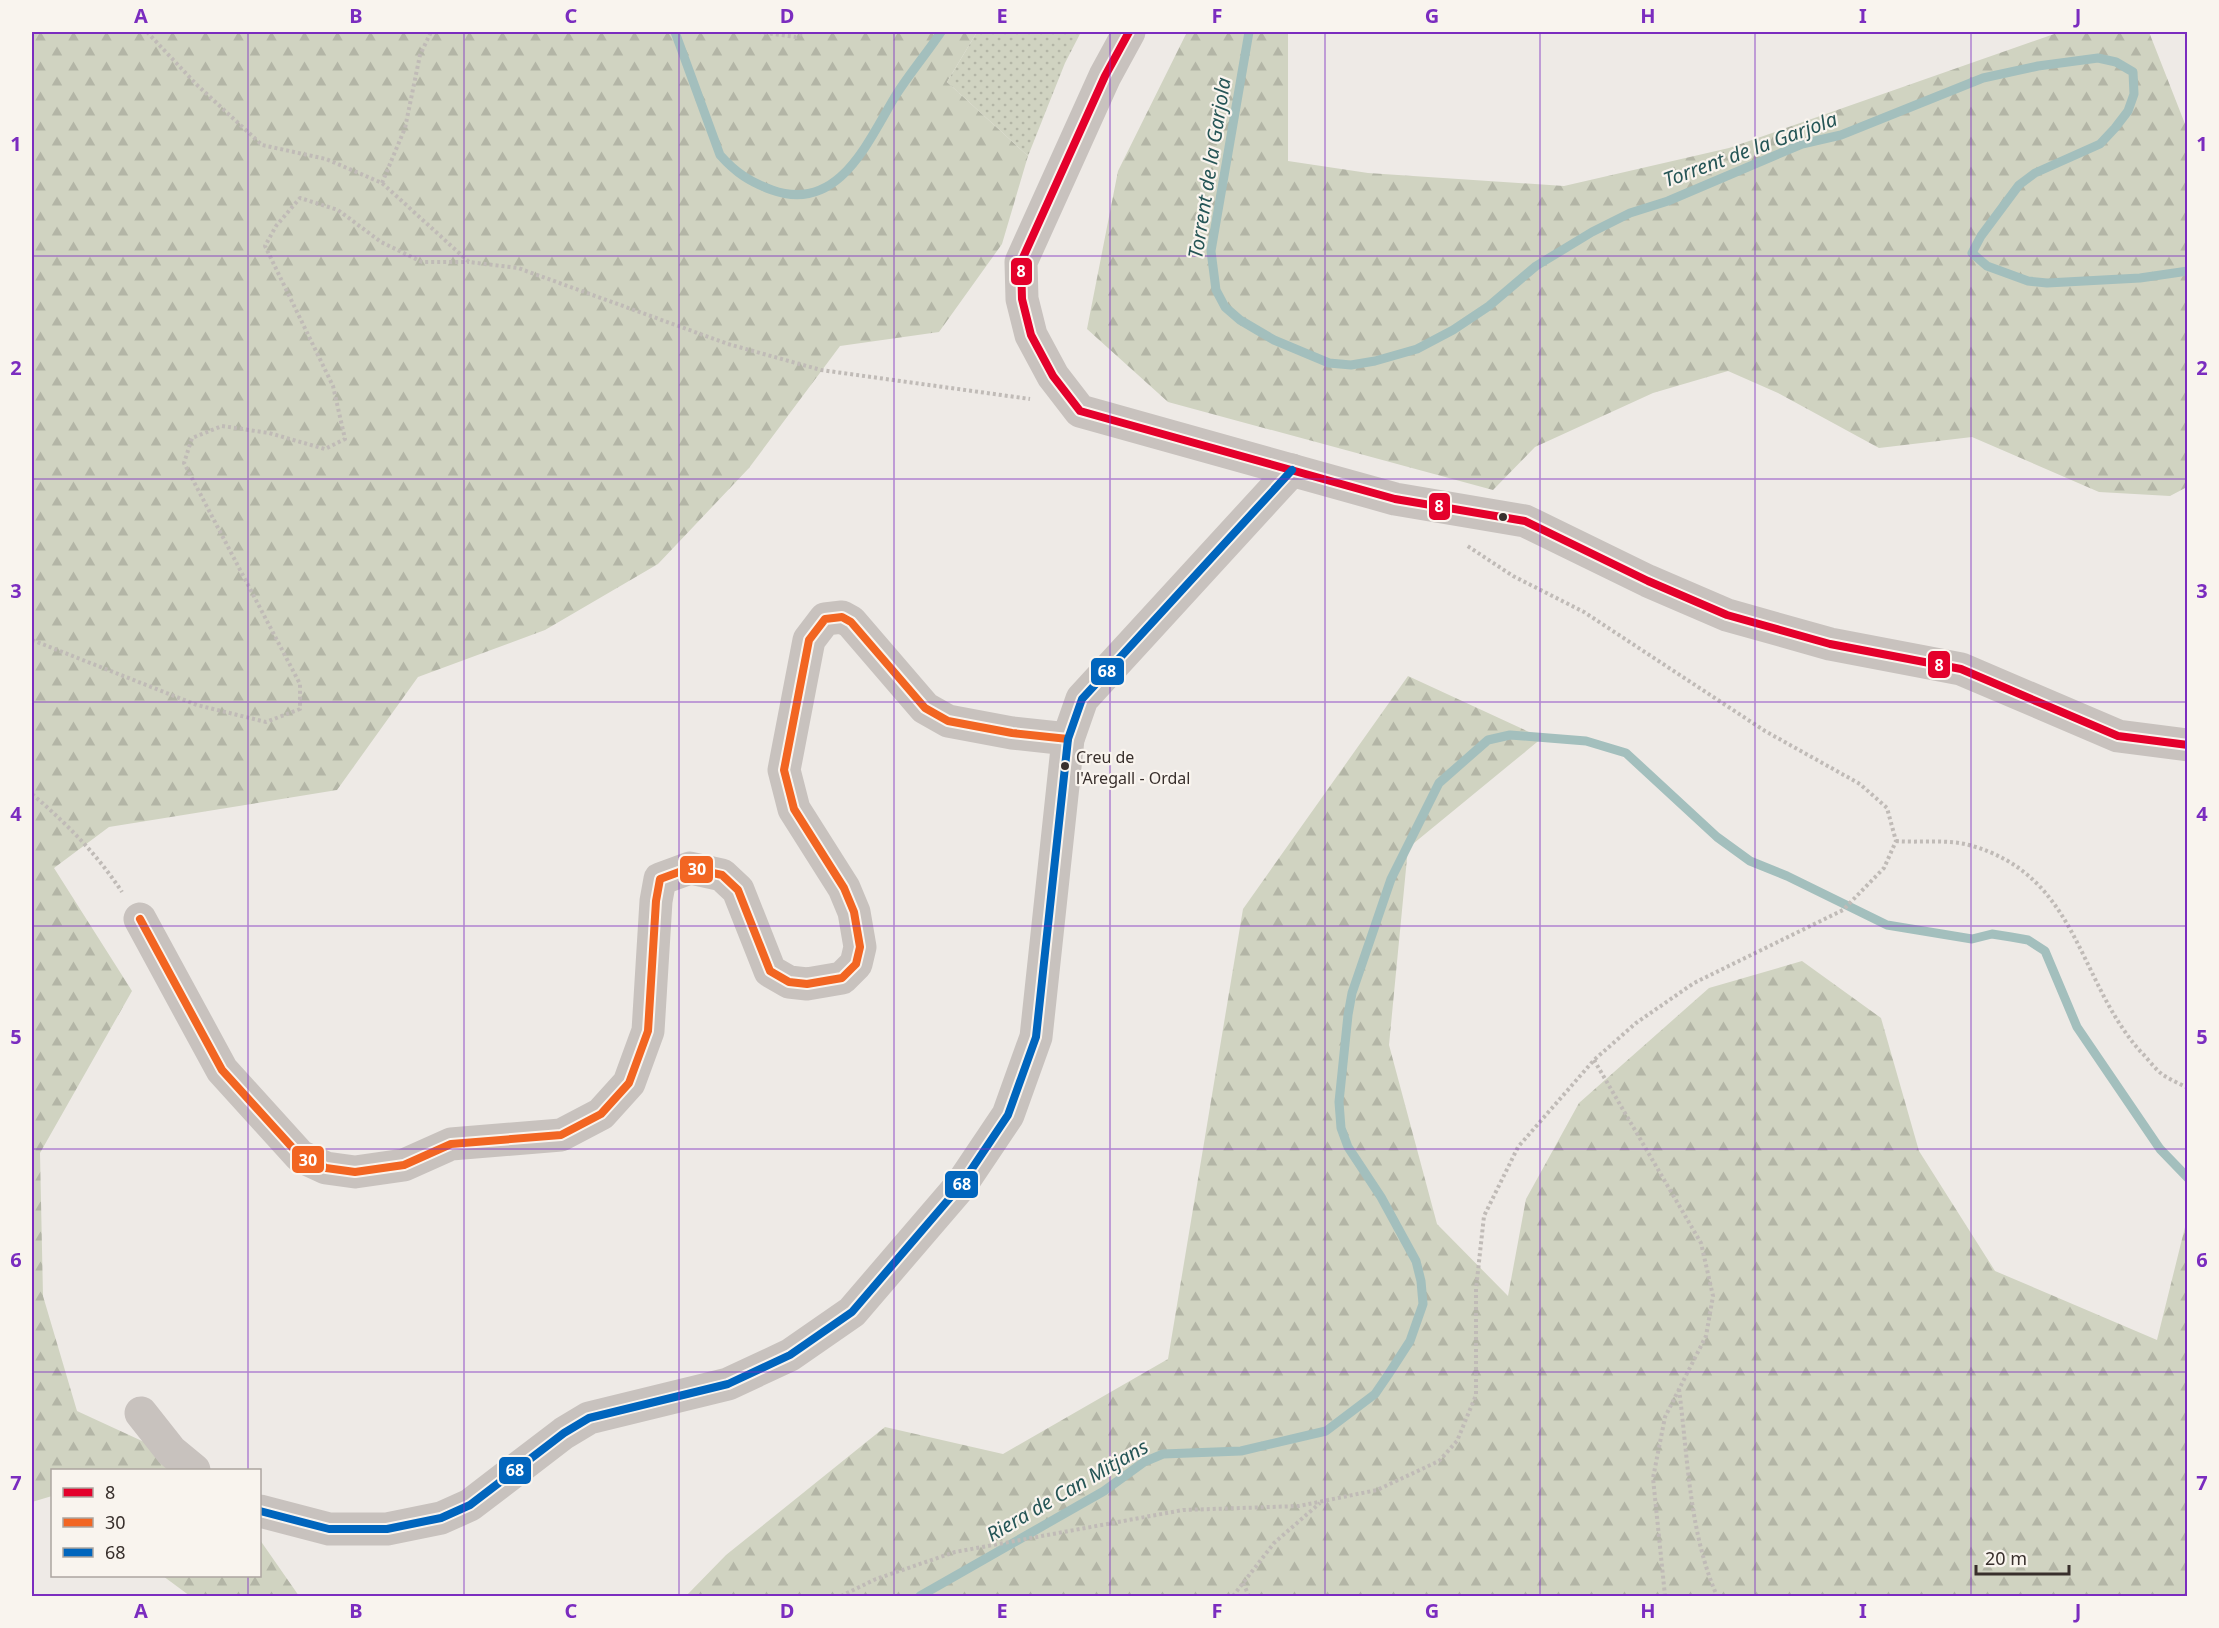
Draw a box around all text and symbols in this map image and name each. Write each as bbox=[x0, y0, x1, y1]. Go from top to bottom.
text: A bbox=[134, 2, 148, 29]
text: B bbox=[349, 2, 363, 29]
text: C bbox=[565, 2, 578, 29]
text: D bbox=[780, 2, 794, 29]
text: E bbox=[996, 2, 1008, 29]
text: F bbox=[1212, 2, 1222, 29]
text: G bbox=[1425, 2, 1439, 29]
text: H bbox=[1640, 2, 1656, 29]
text: I bbox=[1859, 2, 1867, 29]
text: J bbox=[2073, 2, 2081, 29]
water label: Torrent de la Garjola bbox=[1181, 75, 1237, 261]
water label: Torrent de la Garjola bbox=[1659, 105, 1841, 193]
text: 1 bbox=[10, 130, 22, 157]
text: 1 bbox=[2196, 130, 2208, 157]
line badge: 8 bbox=[1010, 257, 1033, 286]
text: 8 bbox=[1016, 260, 1026, 282]
text: 2 bbox=[10, 354, 22, 381]
text: 2 bbox=[2196, 354, 2208, 381]
line badge: 8 bbox=[1428, 492, 1451, 521]
text: 8 bbox=[1434, 495, 1444, 517]
unlabelled marker bbox=[1497, 511, 1509, 523]
text: 3 bbox=[10, 577, 22, 604]
text: 3 bbox=[2196, 577, 2208, 604]
line badge: 8 bbox=[1927, 650, 1951, 679]
text: 8 bbox=[1934, 654, 1944, 676]
line badge: 68 bbox=[1090, 657, 1125, 686]
text: 68 bbox=[1098, 660, 1116, 682]
place label: Creu de l'Aregall - Ordal bbox=[1076, 746, 1190, 789]
marker: Creu de l'Aregall - Ordal bbox=[1059, 760, 1071, 772]
text: 4 bbox=[10, 800, 22, 827]
text: 4 bbox=[2196, 800, 2208, 827]
line badge: 30 bbox=[679, 855, 714, 884]
text: 30 bbox=[688, 858, 706, 880]
text: 5 bbox=[10, 1023, 22, 1050]
text: 5 bbox=[2196, 1023, 2208, 1050]
line badge: 30 bbox=[291, 1145, 325, 1174]
text: 30 bbox=[299, 1149, 317, 1171]
line badge: 68 bbox=[944, 1170, 979, 1199]
text: 68 bbox=[953, 1173, 971, 1195]
text: 6 bbox=[10, 1246, 22, 1273]
text: 6 bbox=[2196, 1246, 2208, 1273]
water label: Riera de Can Mitjans bbox=[981, 1432, 1153, 1547]
line badge: 68 bbox=[498, 1456, 532, 1485]
text: 68 bbox=[506, 1459, 524, 1481]
text: 7 bbox=[10, 1469, 22, 1496]
legend bbox=[51, 1469, 261, 1577]
text: 7 bbox=[2196, 1469, 2208, 1496]
text: 8 bbox=[105, 1480, 115, 1504]
text: 30 bbox=[105, 1510, 126, 1534]
scale bar bbox=[1976, 1538, 2069, 1576]
text: 68 bbox=[105, 1540, 126, 1564]
text: 20 m bbox=[1985, 1546, 2027, 1570]
text: A bbox=[134, 1597, 148, 1624]
text: B bbox=[349, 1597, 363, 1624]
text: C bbox=[565, 1597, 578, 1624]
text: D bbox=[780, 1597, 794, 1624]
text: E bbox=[996, 1597, 1008, 1624]
text: F bbox=[1212, 1597, 1222, 1624]
text: G bbox=[1425, 1597, 1439, 1624]
text: H bbox=[1640, 1597, 1656, 1624]
text: I bbox=[1859, 1597, 1867, 1624]
text: J bbox=[2073, 1597, 2081, 1624]

